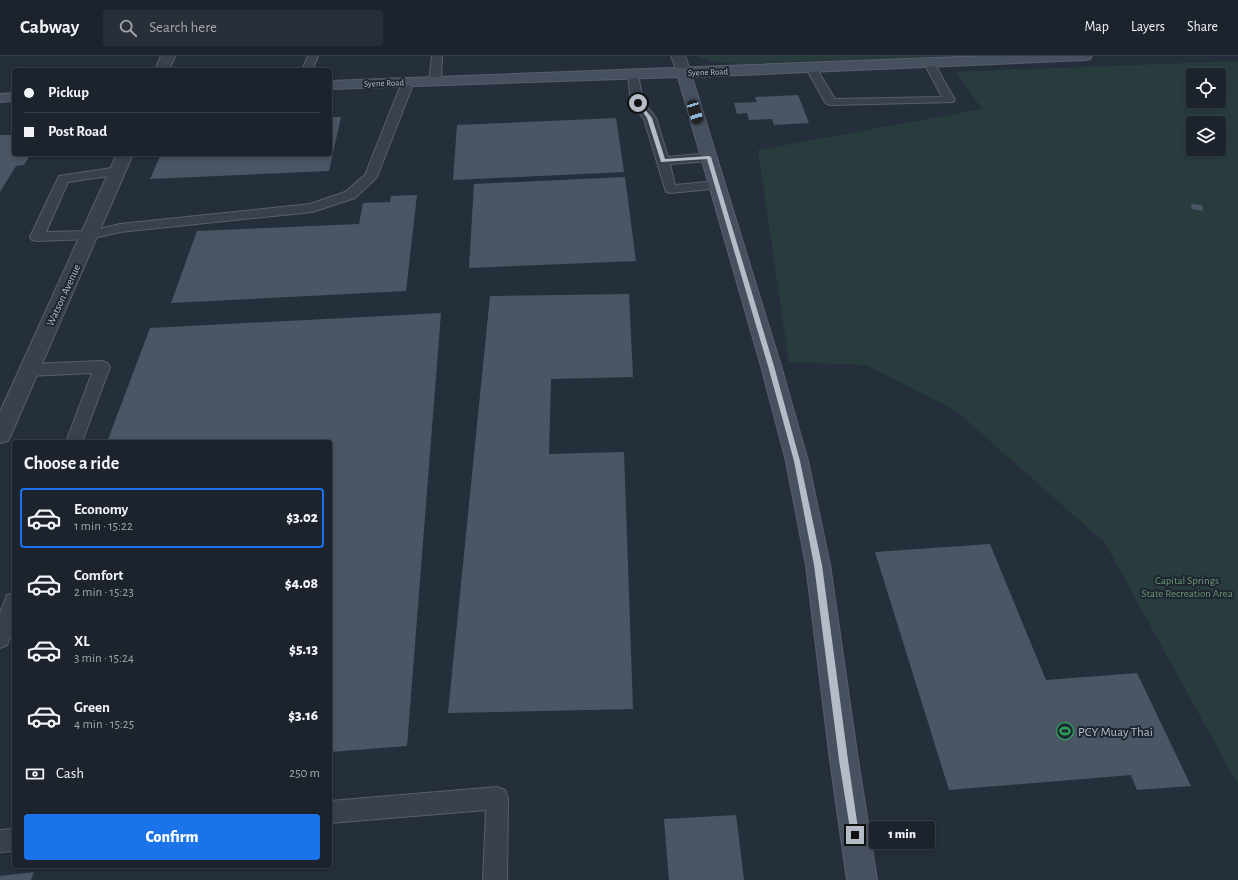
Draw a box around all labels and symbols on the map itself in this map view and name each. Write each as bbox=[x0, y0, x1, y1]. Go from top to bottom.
street label: Syene Road bbox=[688, 67, 729, 78]
street label: Syene Road bbox=[364, 78, 405, 89]
route start bbox=[629, 94, 647, 112]
car bbox=[686, 99, 704, 125]
street label: Watson Avenue bbox=[44, 263, 83, 328]
park label: Capital Springs State Recreation Area bbox=[1141, 575, 1233, 599]
sports icon: PCY Muay Thai bbox=[1055, 721, 1075, 741]
place label: PCY Muay Thai bbox=[1078, 726, 1153, 739]
callout: 1 min bbox=[869, 821, 935, 849]
route end bbox=[846, 826, 864, 844]

